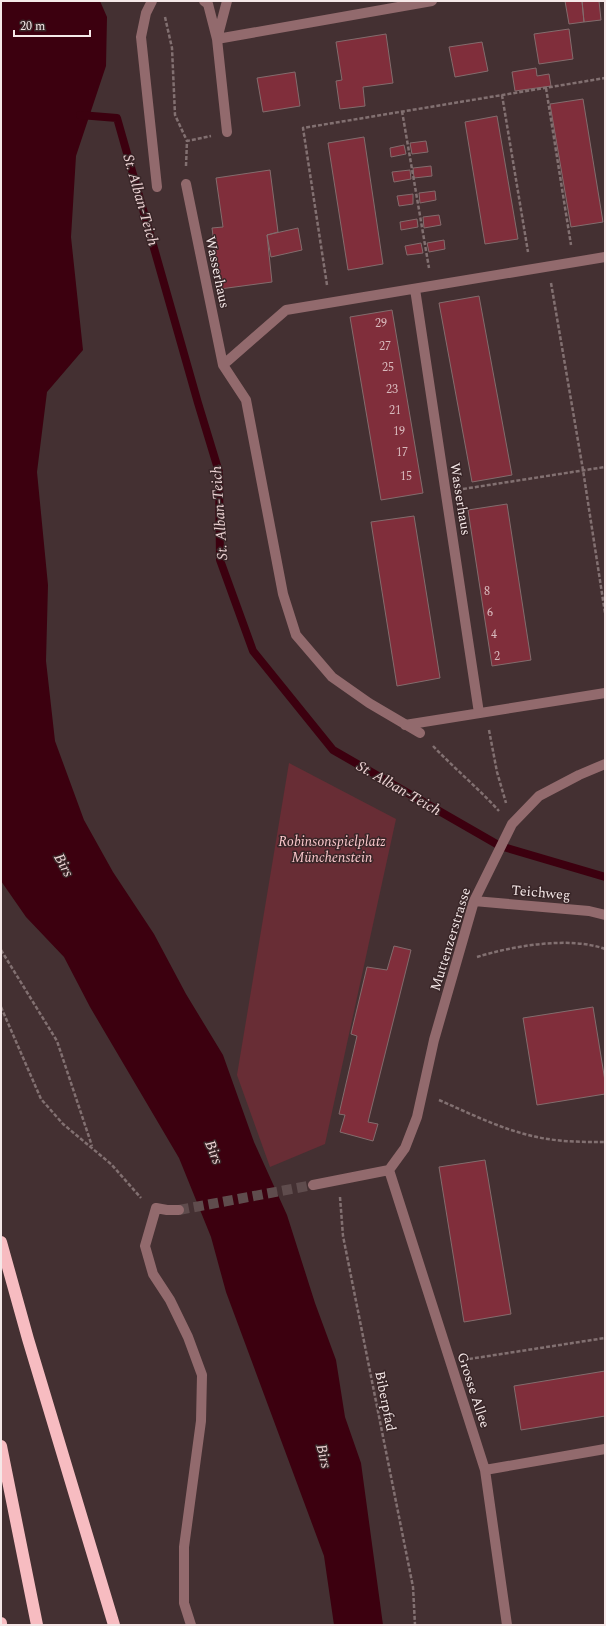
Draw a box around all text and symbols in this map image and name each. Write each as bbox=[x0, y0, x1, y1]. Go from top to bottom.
scale bar bbox=[14, 12, 90, 38]
text: 20 m bbox=[20, 17, 45, 36]
water label: St. Alban-Teich bbox=[116, 152, 165, 249]
street label: Wasserhaus bbox=[200, 234, 235, 310]
house number: 29 bbox=[375, 314, 387, 333]
house number: 27 bbox=[379, 337, 391, 356]
house number: 25 bbox=[382, 358, 394, 377]
house number: 23 bbox=[386, 380, 398, 399]
house number: 21 bbox=[389, 401, 401, 420]
house number: 19 bbox=[393, 422, 405, 441]
house number: 17 bbox=[396, 443, 408, 462]
street label: Wasserhaus bbox=[444, 461, 477, 537]
water label: St. Alban-Teich bbox=[205, 465, 234, 561]
house number: 15 bbox=[400, 467, 412, 486]
house number: 8 bbox=[484, 582, 490, 601]
house number: 6 bbox=[487, 603, 493, 622]
house number: 4 bbox=[491, 625, 497, 644]
house number: 2 bbox=[494, 647, 500, 666]
water label: St. Alban-Teich bbox=[352, 755, 446, 822]
park label: Robinsonspielplatz Münchenstein bbox=[278, 831, 386, 868]
water label: Birs bbox=[48, 849, 80, 882]
street label: Teichweg bbox=[510, 879, 572, 906]
street label: Muttenzerstrasse bbox=[425, 885, 476, 994]
water label: Birs bbox=[198, 1137, 229, 1168]
street label: Grosse Allee bbox=[451, 1350, 496, 1431]
street label: Biberpfad bbox=[369, 1369, 402, 1433]
water label: Birs bbox=[309, 1442, 338, 1471]

